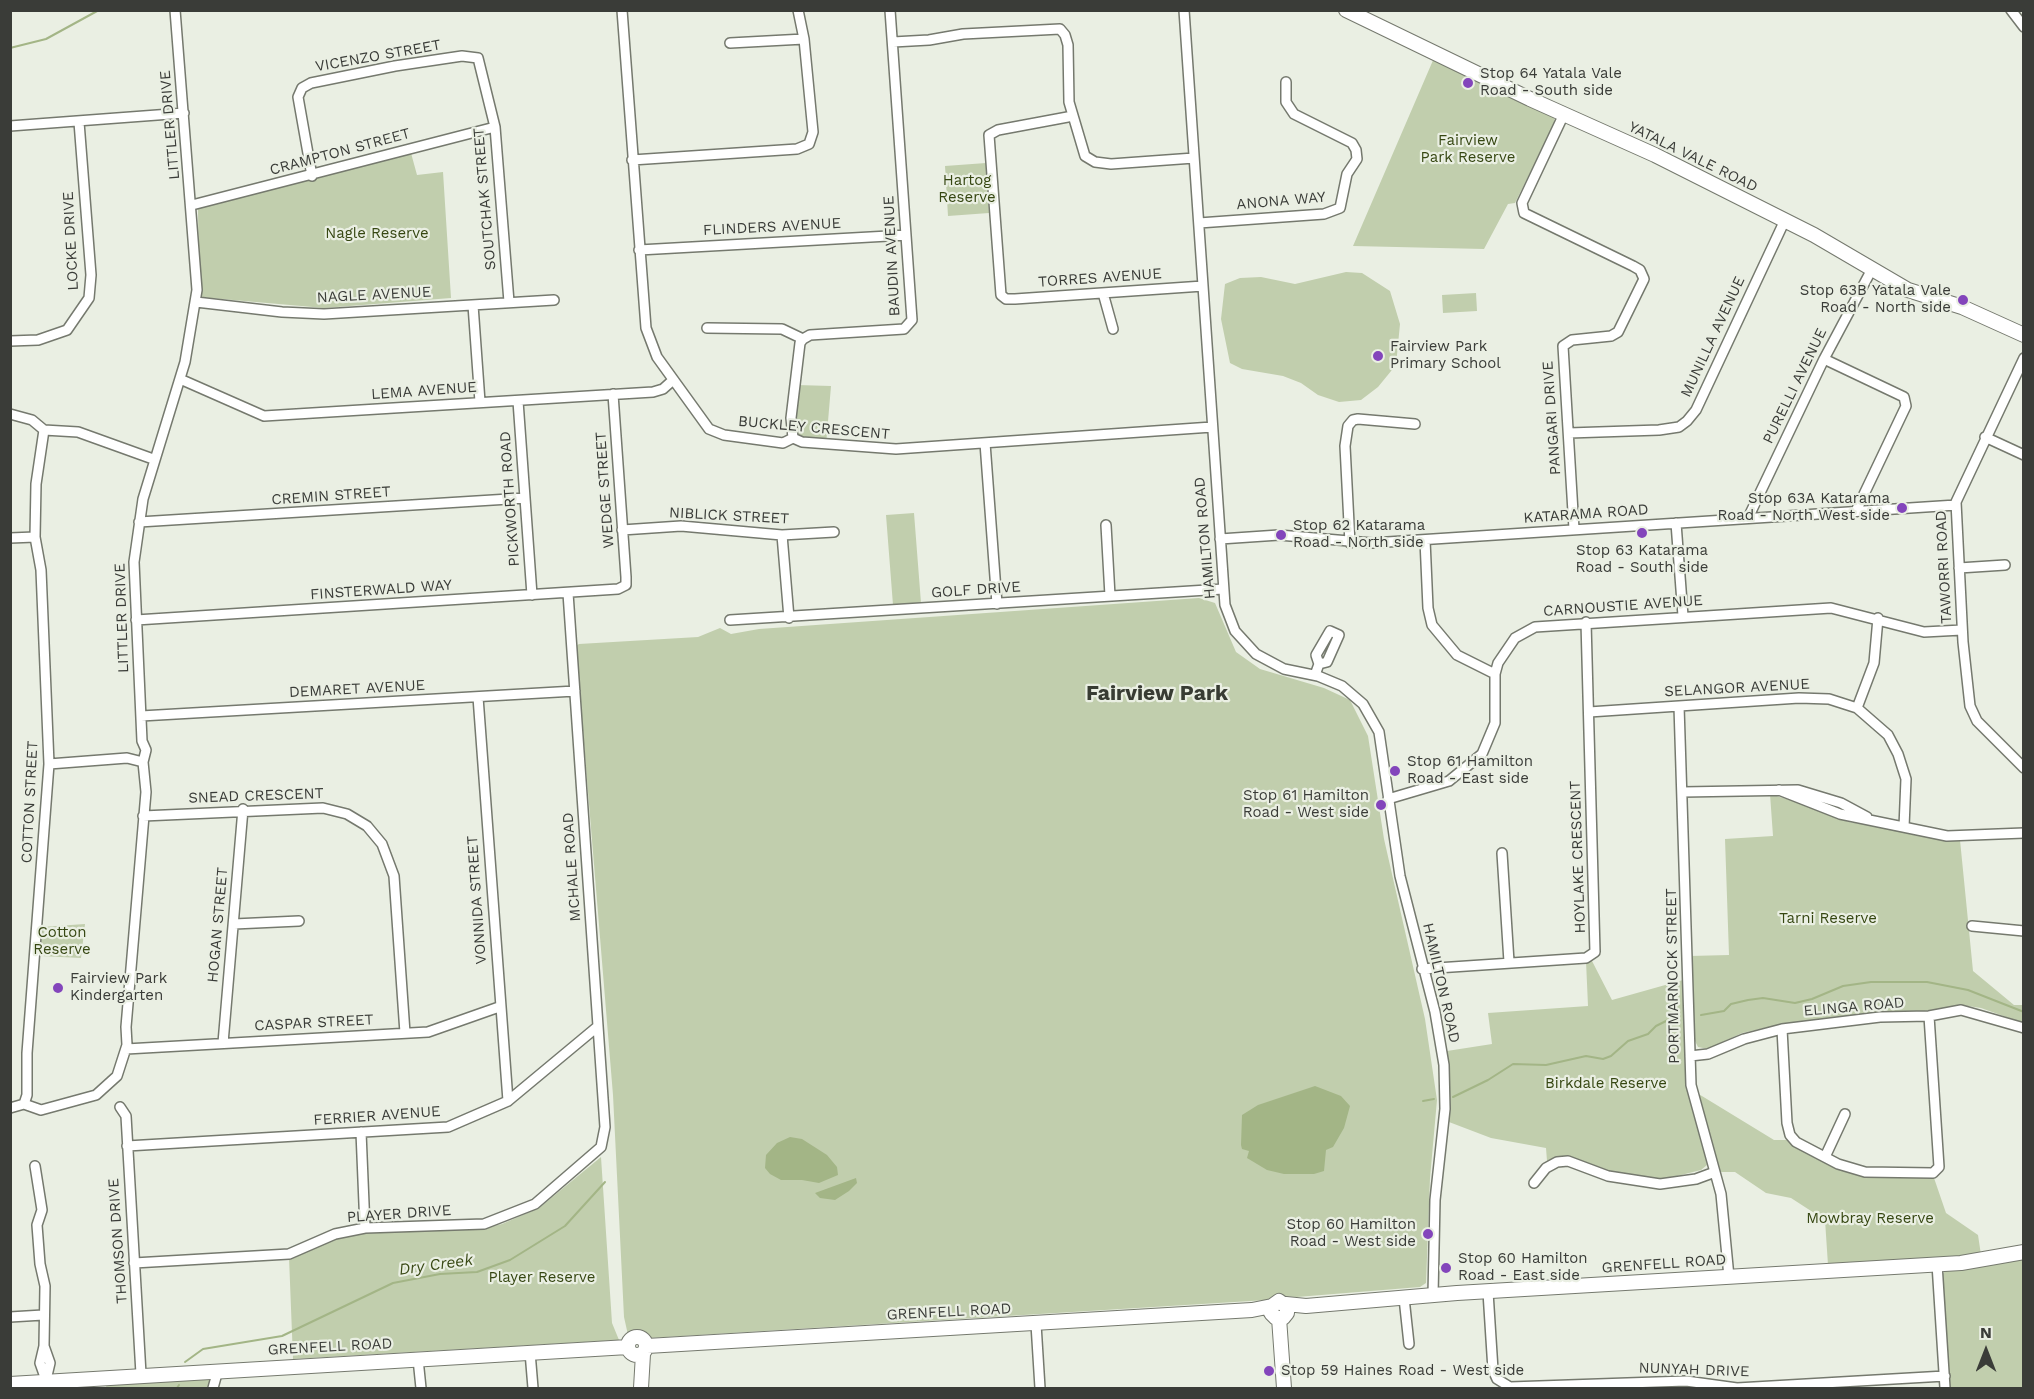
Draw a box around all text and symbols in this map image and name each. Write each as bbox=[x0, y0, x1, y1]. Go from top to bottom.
street label: VICENZO STREET bbox=[314, 36, 442, 76]
place label: Stop 64 Yatala Vale Road - South side bbox=[1480, 65, 1622, 100]
street label: LITTLER DRIVE bbox=[156, 70, 184, 180]
marker: Stop 64 Yatala Vale Road - South side bbox=[1461, 76, 1475, 90]
street label: YATALA VALE ROAD bbox=[1625, 118, 1761, 196]
street label: CRAMPTON STREET bbox=[268, 125, 412, 179]
street label: SOUTCHAK STREET bbox=[470, 127, 500, 271]
park label: Fairview Park Reserve bbox=[1421, 132, 1515, 167]
park label: Hartog Reserve bbox=[938, 172, 996, 207]
street label: ANONA WAY bbox=[1236, 188, 1326, 214]
street label: LOCKE DRIVE bbox=[59, 191, 83, 291]
street label: BAUDIN AVENUE bbox=[880, 195, 904, 317]
street label: FLINDERS AVENUE bbox=[703, 214, 841, 240]
park label: Nagle Reserve bbox=[325, 225, 429, 243]
street label: TORRES AVENUE bbox=[1038, 265, 1162, 291]
street label: MUNILLA AVENUE bbox=[1677, 274, 1749, 400]
place label: Stop 63B Yatala Vale Road - North side bbox=[1800, 282, 1951, 317]
street label: NAGLE AVENUE bbox=[316, 283, 432, 307]
marker: Stop 63B Yatala Vale Road - North side bbox=[1956, 293, 1970, 307]
street label: PURELLI AVENUE bbox=[1759, 325, 1831, 447]
place label: Fairview Park Primary School bbox=[1390, 338, 1501, 373]
marker: Fairview Park Primary School bbox=[1371, 349, 1385, 363]
street label: PANGARI DRIVE bbox=[1539, 360, 1565, 476]
street label: LEMA AVENUE bbox=[371, 378, 477, 404]
street label: BUCKLEY CRESCENT bbox=[737, 412, 891, 444]
street label: PICKWORTH ROAD bbox=[496, 431, 524, 567]
street label: WEDGE STREET bbox=[592, 431, 618, 549]
street label: HAMILTON ROAD bbox=[1191, 476, 1219, 600]
street label: CREMIN STREET bbox=[271, 483, 391, 509]
place label: Stop 63A Katarama Road - North West side bbox=[1717, 490, 1890, 525]
street label: KATARAMA ROAD bbox=[1523, 501, 1649, 527]
marker: Stop 63A Katarama Road - North West side bbox=[1895, 501, 1909, 515]
street label: NIBLICK STREET bbox=[668, 504, 790, 528]
street label: TAWORRI ROAD bbox=[1932, 510, 1956, 624]
place label: Stop 62 Katarama Road - North side bbox=[1293, 517, 1425, 552]
marker: Stop 63 Katarama Road - South side bbox=[1635, 526, 1649, 540]
marker: Stop 62 Katarama Road - North side bbox=[1274, 528, 1288, 542]
place label: Stop 63 Katarama Road - South side bbox=[1575, 542, 1709, 577]
street label: LITTLER DRIVE bbox=[111, 563, 133, 673]
street label: FINSTERWALD WAY bbox=[309, 576, 453, 604]
street label: GOLF DRIVE bbox=[931, 578, 1021, 602]
street label: CARNOUSTIE AVENUE bbox=[1543, 591, 1703, 621]
street label: SELANGOR AVENUE bbox=[1664, 675, 1810, 701]
street label: DEMARET AVENUE bbox=[288, 676, 426, 702]
district label: Fairview Park bbox=[1086, 681, 1228, 707]
street label: COTTON STREET bbox=[18, 740, 42, 864]
place label: Stop 61 Hamilton Road - East side bbox=[1407, 753, 1533, 788]
marker: Stop 61 Hamilton Road - East side bbox=[1388, 764, 1402, 778]
street label: HOYLAKE CRESCENT bbox=[1566, 780, 1590, 934]
street label: SNEAD CRESCENT bbox=[188, 785, 324, 807]
place label: Stop 61 Hamilton Road - West side bbox=[1243, 787, 1369, 822]
marker: Stop 61 Hamilton Road - West side bbox=[1374, 798, 1388, 812]
street label: MCHALE ROAD bbox=[559, 812, 585, 922]
street label: VONNIDA STREET bbox=[464, 835, 490, 965]
street label: HOGAN STREET bbox=[204, 867, 232, 983]
street label: PORTMARNOCK STREET bbox=[1662, 888, 1684, 1064]
park label: Tarni Reserve bbox=[1779, 910, 1877, 928]
street label: HAMILTON ROAD bbox=[1418, 921, 1464, 1045]
park label: Cotton Reserve bbox=[33, 924, 91, 959]
place label: Fairview Park Kindergarten bbox=[70, 970, 167, 1005]
marker: Fairview Park Kindergarten bbox=[51, 981, 65, 995]
street label: ELINGA ROAD bbox=[1803, 994, 1905, 1020]
street label: CASPAR STREET bbox=[254, 1011, 374, 1035]
park label: Birkdale Reserve bbox=[1545, 1075, 1667, 1093]
street label: FERRIER AVENUE bbox=[313, 1103, 441, 1129]
street label: THOMSON DRIVE bbox=[105, 1178, 131, 1304]
street label: PLAYER DRIVE bbox=[346, 1201, 452, 1227]
park label: Mowbray Reserve bbox=[1806, 1210, 1934, 1228]
place label: Stop 60 Hamilton Road - West side bbox=[1286, 1216, 1416, 1251]
marker: Stop 60 Hamilton Road - West side bbox=[1421, 1227, 1435, 1241]
water label: Dry Creek bbox=[398, 1250, 474, 1280]
place label: Stop 60 Hamilton Road - East side bbox=[1458, 1250, 1588, 1285]
street label: GRENFELL ROAD bbox=[1601, 1251, 1727, 1277]
marker: Stop 60 Hamilton Road - East side bbox=[1439, 1261, 1453, 1275]
park label: Player Reserve bbox=[489, 1269, 595, 1287]
street label: GRENFELL ROAD bbox=[886, 1300, 1012, 1324]
north arrow bbox=[1956, 1321, 2016, 1381]
text: N bbox=[1980, 1323, 1992, 1342]
street label: GRENFELL ROAD bbox=[267, 1335, 393, 1359]
street label: NUNYAH DRIVE bbox=[1638, 1359, 1750, 1381]
place label: Stop 59 Haines Road - West side bbox=[1281, 1362, 1524, 1380]
marker: Stop 59 Haines Road - West side bbox=[1262, 1364, 1276, 1378]

